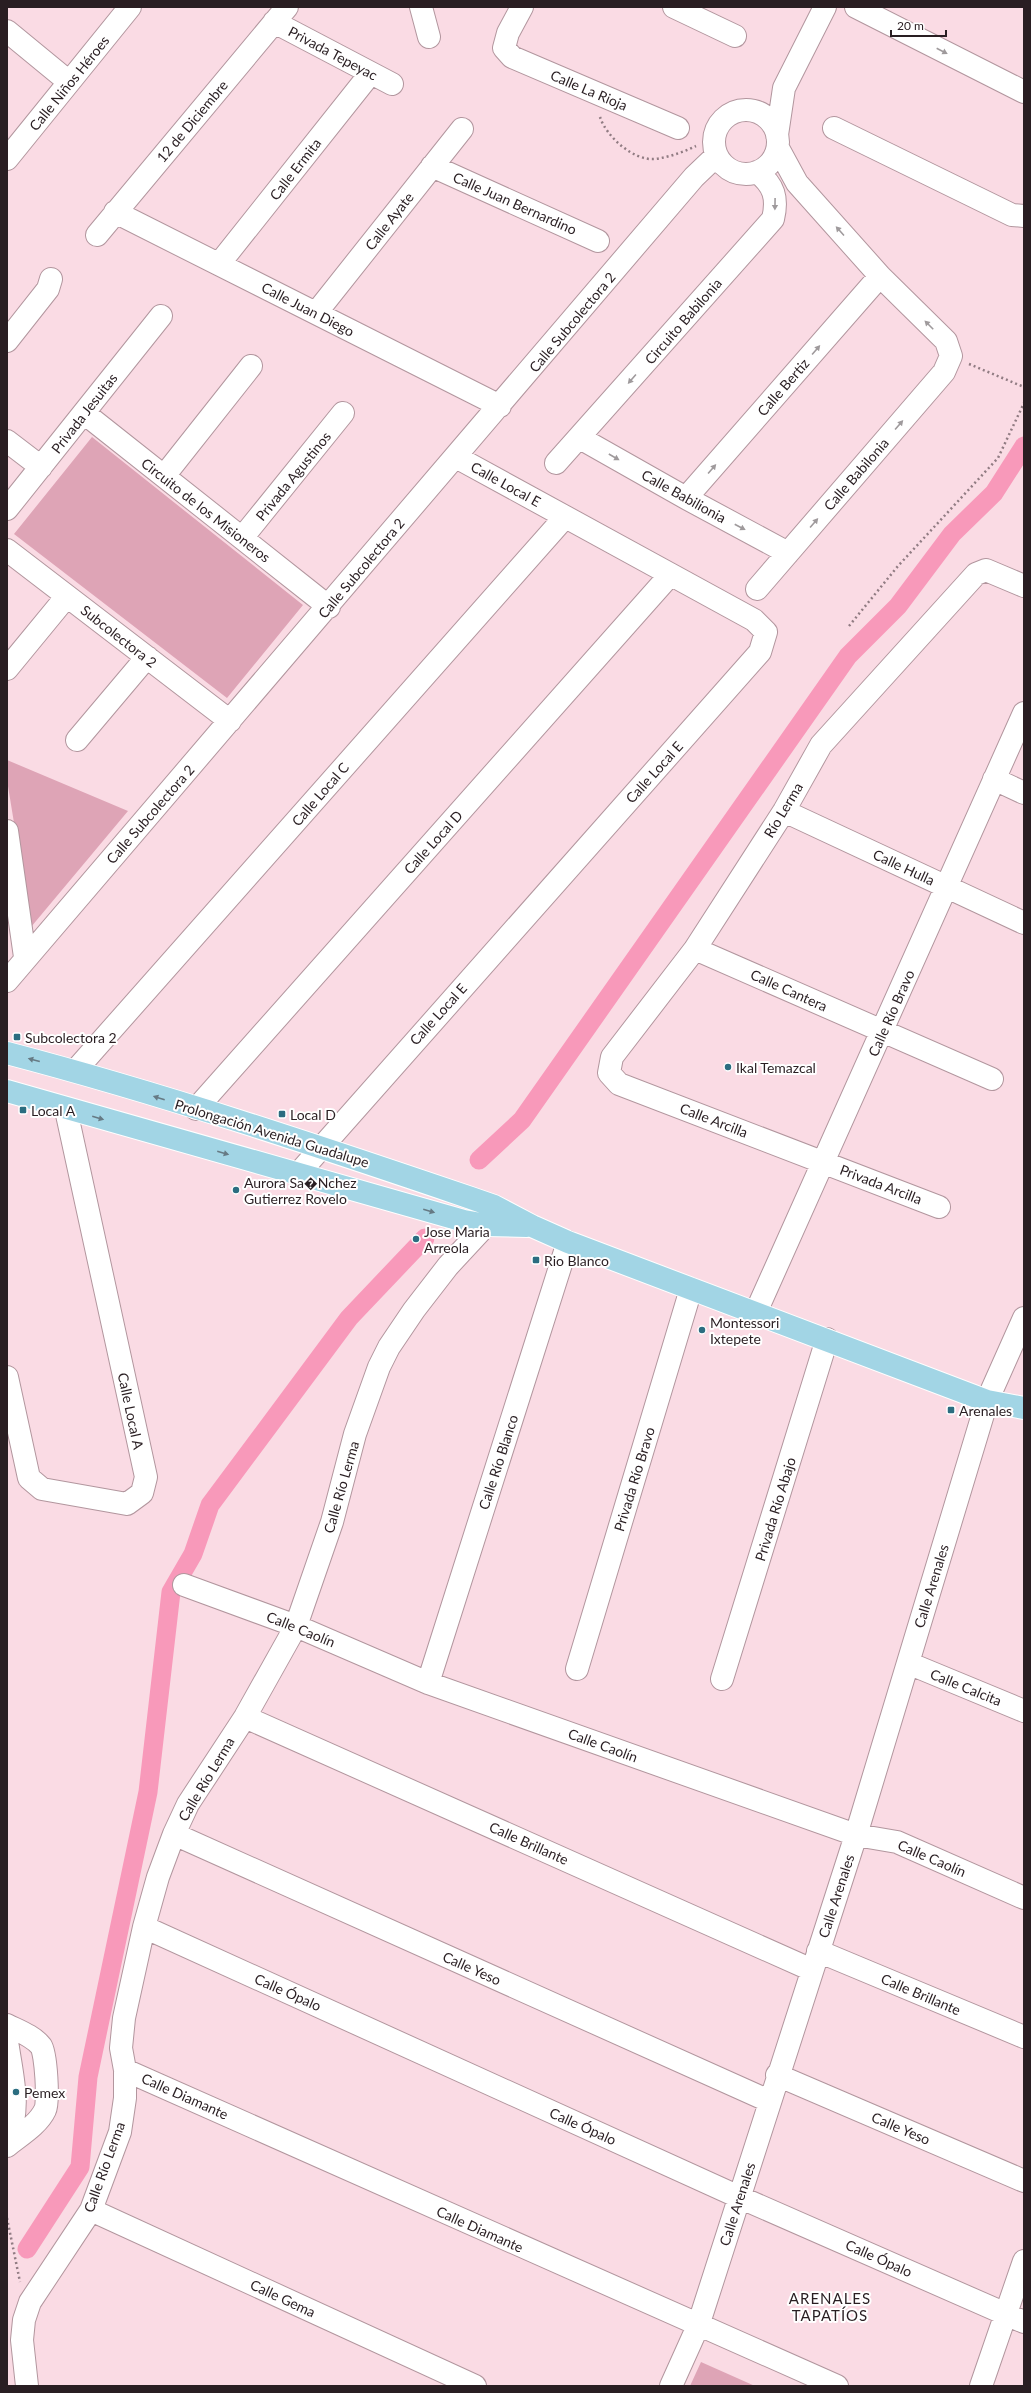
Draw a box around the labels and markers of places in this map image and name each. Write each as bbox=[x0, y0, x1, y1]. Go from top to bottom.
place label: Subcolectora 2 bbox=[25, 1029, 117, 1046]
marker: Subcolectora 2 bbox=[12, 1032, 22, 1042]
place label: Ikal Temazcal bbox=[736, 1059, 816, 1076]
marker: Ikal Temazcal bbox=[723, 1062, 733, 1072]
place label: Local A bbox=[31, 1102, 76, 1119]
marker: Local A bbox=[18, 1105, 28, 1115]
place label: Local D bbox=[290, 1106, 336, 1123]
marker: Local D bbox=[277, 1109, 287, 1119]
place label: Aurora Sa�Nchez Gutierrez Rovelo bbox=[244, 1174, 357, 1207]
marker: Aurora Sa�Nchez Gutierrez Rovelo bbox=[231, 1185, 241, 1195]
place label: Jose Maria Arreola bbox=[424, 1223, 490, 1256]
marker: Jose Maria Arreola bbox=[411, 1234, 421, 1244]
place label: Rio Blanco bbox=[544, 1252, 609, 1269]
marker: Rio Blanco bbox=[531, 1255, 541, 1265]
place label: Montessori Ixtepete bbox=[710, 1314, 779, 1347]
marker: Montessori Ixtepete bbox=[697, 1325, 707, 1335]
place label: Arenales bbox=[959, 1402, 1012, 1419]
marker: Arenales bbox=[946, 1405, 956, 1415]
place label: Pemex bbox=[24, 2084, 65, 2101]
marker: Pemex bbox=[11, 2087, 21, 2097]

